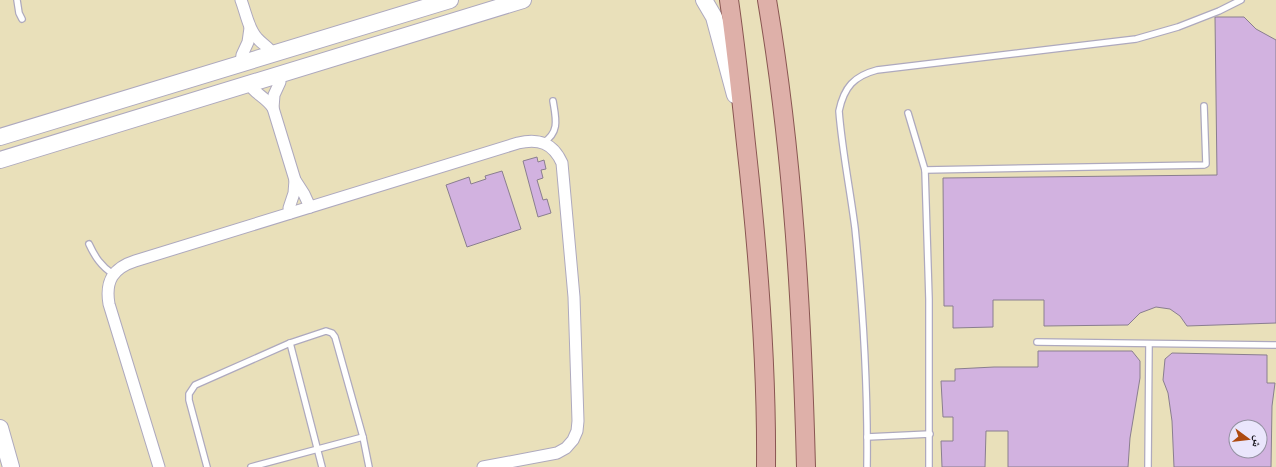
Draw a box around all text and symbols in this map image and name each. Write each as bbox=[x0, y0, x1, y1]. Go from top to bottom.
north arrow bbox=[1228, 419, 1268, 459]
text: ش bbox=[1248, 434, 1265, 449]

